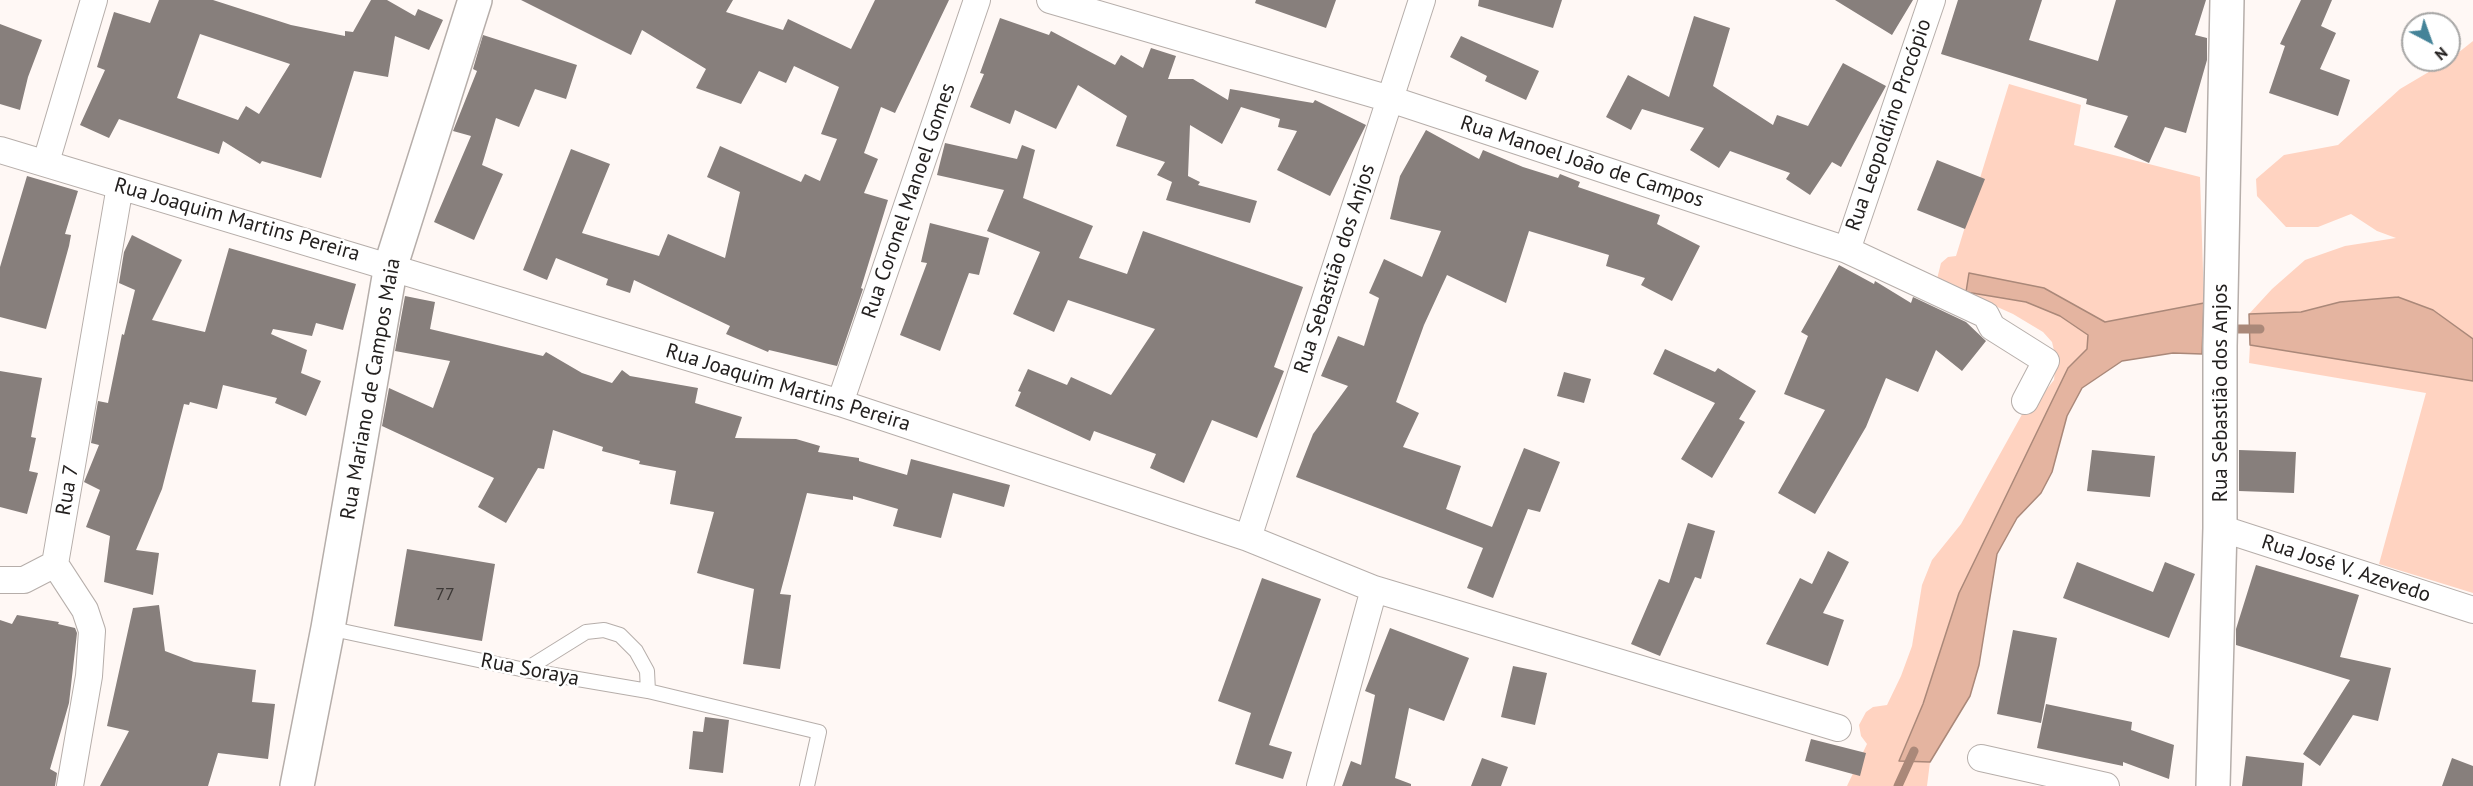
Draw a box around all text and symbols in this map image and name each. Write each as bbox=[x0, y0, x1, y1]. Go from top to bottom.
north arrow bbox=[2401, 12, 2461, 72]
street label: Rua Leopoldino Procópio bbox=[1841, 16, 1937, 234]
text: N bbox=[2431, 43, 2452, 65]
street label: Rua Coronel Manoel Gomes bbox=[857, 80, 961, 322]
street label: Rua Manoel João de Campos bbox=[1457, 111, 1707, 213]
street label: Rua Sebastião dos Anjos bbox=[1289, 161, 1381, 377]
street label: Rua Joaquim Martins Pereira bbox=[111, 173, 363, 267]
street label: Rua Mariano de Campos Maia bbox=[336, 256, 406, 522]
street label: Rua Sebastião dos Anjos bbox=[2208, 284, 2234, 502]
street label: Rua Joaquim Martins Pereira bbox=[663, 339, 913, 437]
street label: Rua 7 bbox=[51, 463, 85, 517]
street label: Rua José V. Azevedo bbox=[2258, 530, 2434, 608]
house number: 77 bbox=[435, 584, 455, 606]
street label: Rua Soraya bbox=[479, 648, 581, 692]

